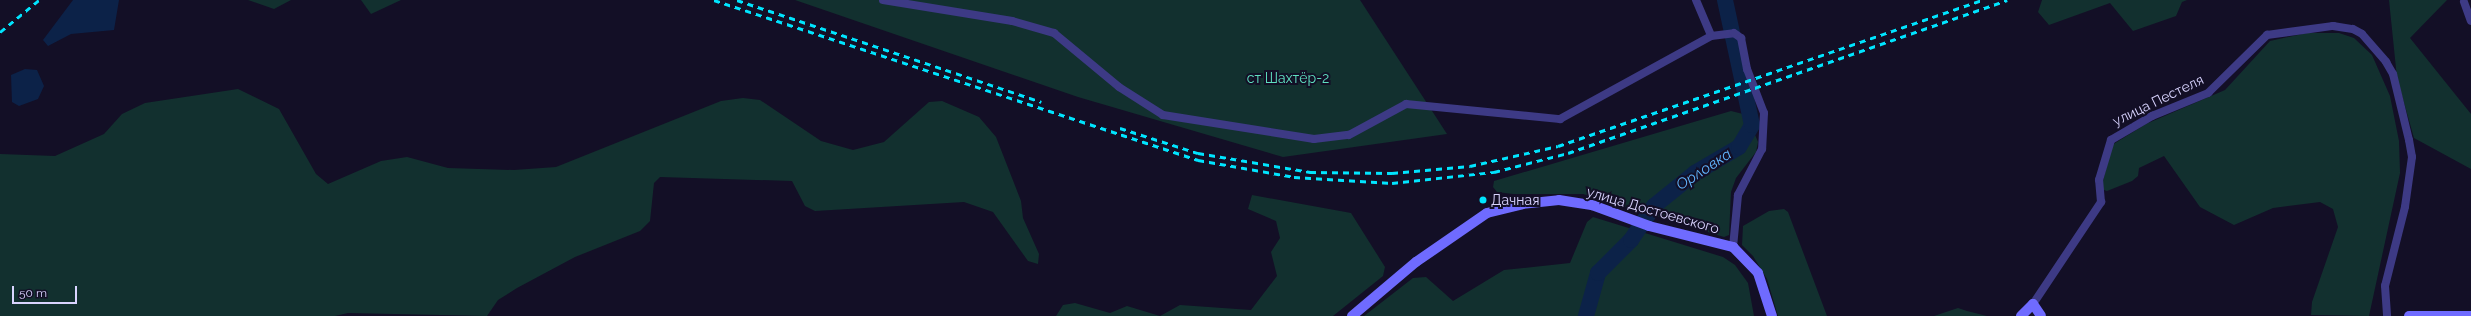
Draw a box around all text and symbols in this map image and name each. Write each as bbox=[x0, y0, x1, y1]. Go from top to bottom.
park label: ст Шахтёр-2 bbox=[1247, 70, 1329, 86]
street label: улица Пестеля bbox=[2110, 71, 2206, 129]
water label: Орловка bbox=[1673, 146, 1735, 194]
street label: улица Достоевского bbox=[1585, 183, 1721, 237]
place label: Дачная bbox=[1491, 192, 1539, 208]
marker: Дачная bbox=[1478, 195, 1488, 205]
scale bar bbox=[14, 278, 79, 304]
text: 50 m bbox=[19, 286, 47, 300]

